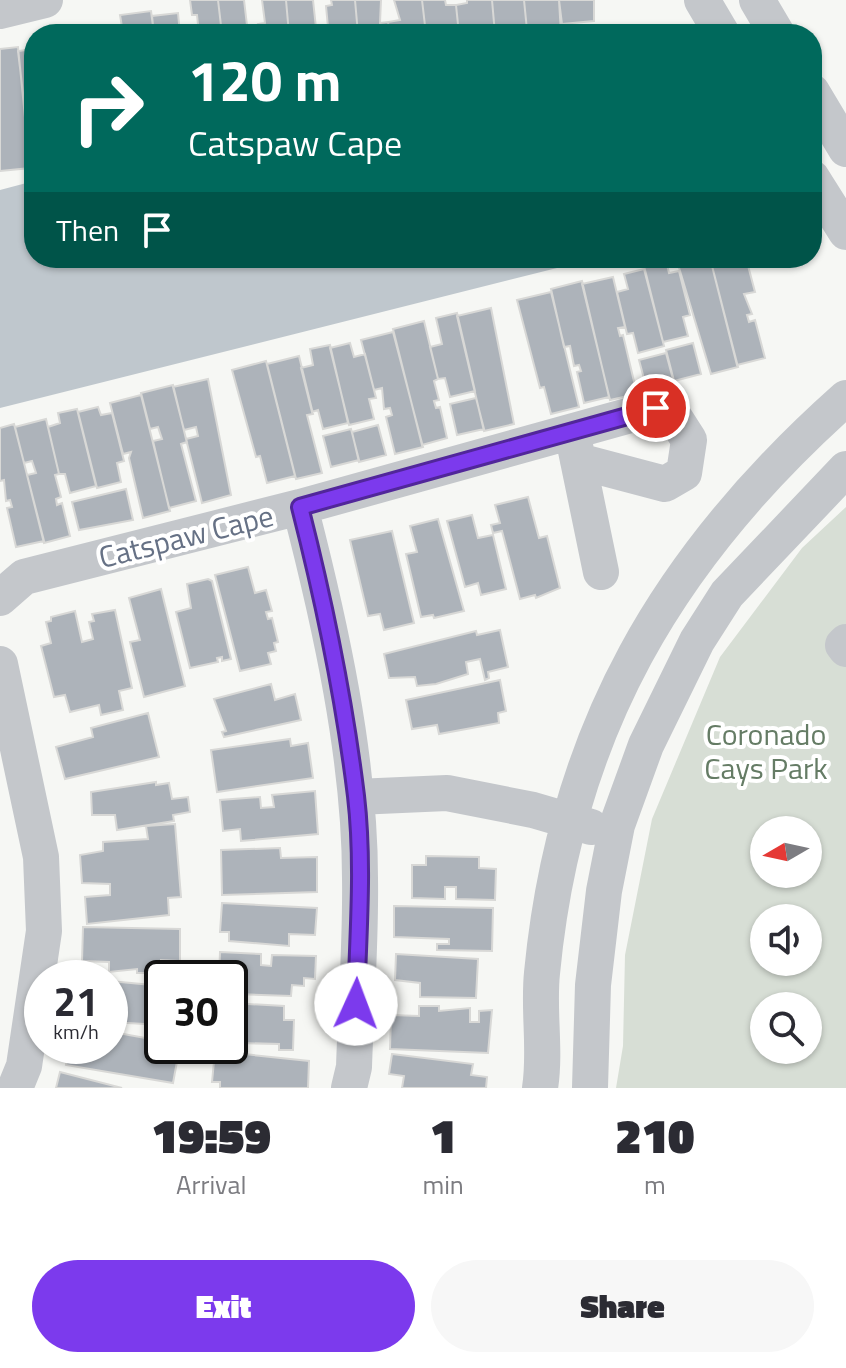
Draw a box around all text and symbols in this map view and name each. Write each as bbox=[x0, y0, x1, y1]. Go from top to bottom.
text: 120 m bbox=[188, 38, 341, 123]
icon: right bbox=[56, 56, 160, 160]
text: Catspaw Cape bbox=[188, 115, 402, 170]
text: Then bbox=[56, 207, 119, 253]
icon: arrive bbox=[135, 208, 179, 252]
pin bbox=[622, 374, 690, 442]
icon: arrive bbox=[634, 386, 678, 430]
street label: Catspaw Cape bbox=[94, 492, 278, 580]
park label: Coronado Cays Park bbox=[704, 711, 828, 791]
north arrow bbox=[750, 816, 822, 888]
map controls bbox=[750, 816, 822, 1064]
button: sound bbox=[750, 904, 822, 976]
speed limit sign: 30 bbox=[144, 960, 248, 1064]
position arrow bbox=[314, 962, 398, 1046]
text: 21 bbox=[54, 971, 98, 1032]
button: search bbox=[750, 992, 822, 1064]
text: km/h bbox=[53, 1016, 99, 1047]
text: 19:59 bbox=[151, 1099, 271, 1172]
text: 1 bbox=[430, 1099, 456, 1172]
text: 210 bbox=[615, 1099, 695, 1172]
text: Arrival bbox=[176, 1165, 246, 1204]
text: min bbox=[422, 1165, 464, 1204]
text: m bbox=[644, 1165, 666, 1204]
button: Exit bbox=[32, 1260, 415, 1352]
button: Share bbox=[431, 1260, 814, 1352]

